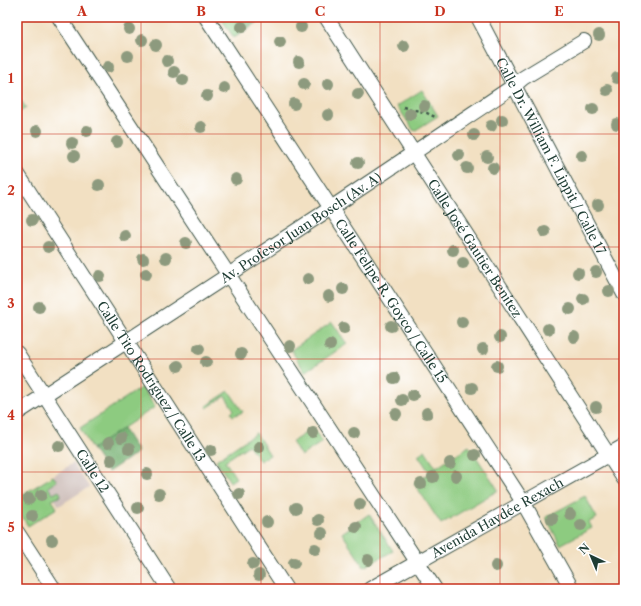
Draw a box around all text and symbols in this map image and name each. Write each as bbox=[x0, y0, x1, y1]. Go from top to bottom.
text: A bbox=[76, 3, 88, 19]
text: B bbox=[196, 3, 206, 19]
text: C bbox=[315, 3, 325, 19]
text: D bbox=[434, 3, 446, 19]
text: E bbox=[554, 3, 564, 19]
street label: Calle Dr. William F. Lippit / Calle 17 bbox=[493, 55, 610, 258]
text: 1 bbox=[8, 70, 14, 86]
street label: Av. Profesor Juan Bosch (Av. A) bbox=[216, 169, 384, 287]
street label: Calle José Gautier Benítez bbox=[425, 176, 526, 320]
text: 2 bbox=[7, 182, 15, 198]
street label: Calle Felipe R. Goyco / Calle 15 bbox=[332, 216, 451, 386]
text: 3 bbox=[7, 295, 15, 311]
street label: Calle Tito Rodríguez / Calle 13 bbox=[94, 298, 209, 465]
text: 4 bbox=[7, 407, 15, 423]
street label: Calle 12 bbox=[73, 446, 113, 495]
street label: Avenida Haydée Rexach bbox=[427, 474, 566, 561]
text: 5 bbox=[7, 519, 15, 535]
north arrow bbox=[571, 536, 611, 576]
text: N bbox=[576, 540, 593, 557]

